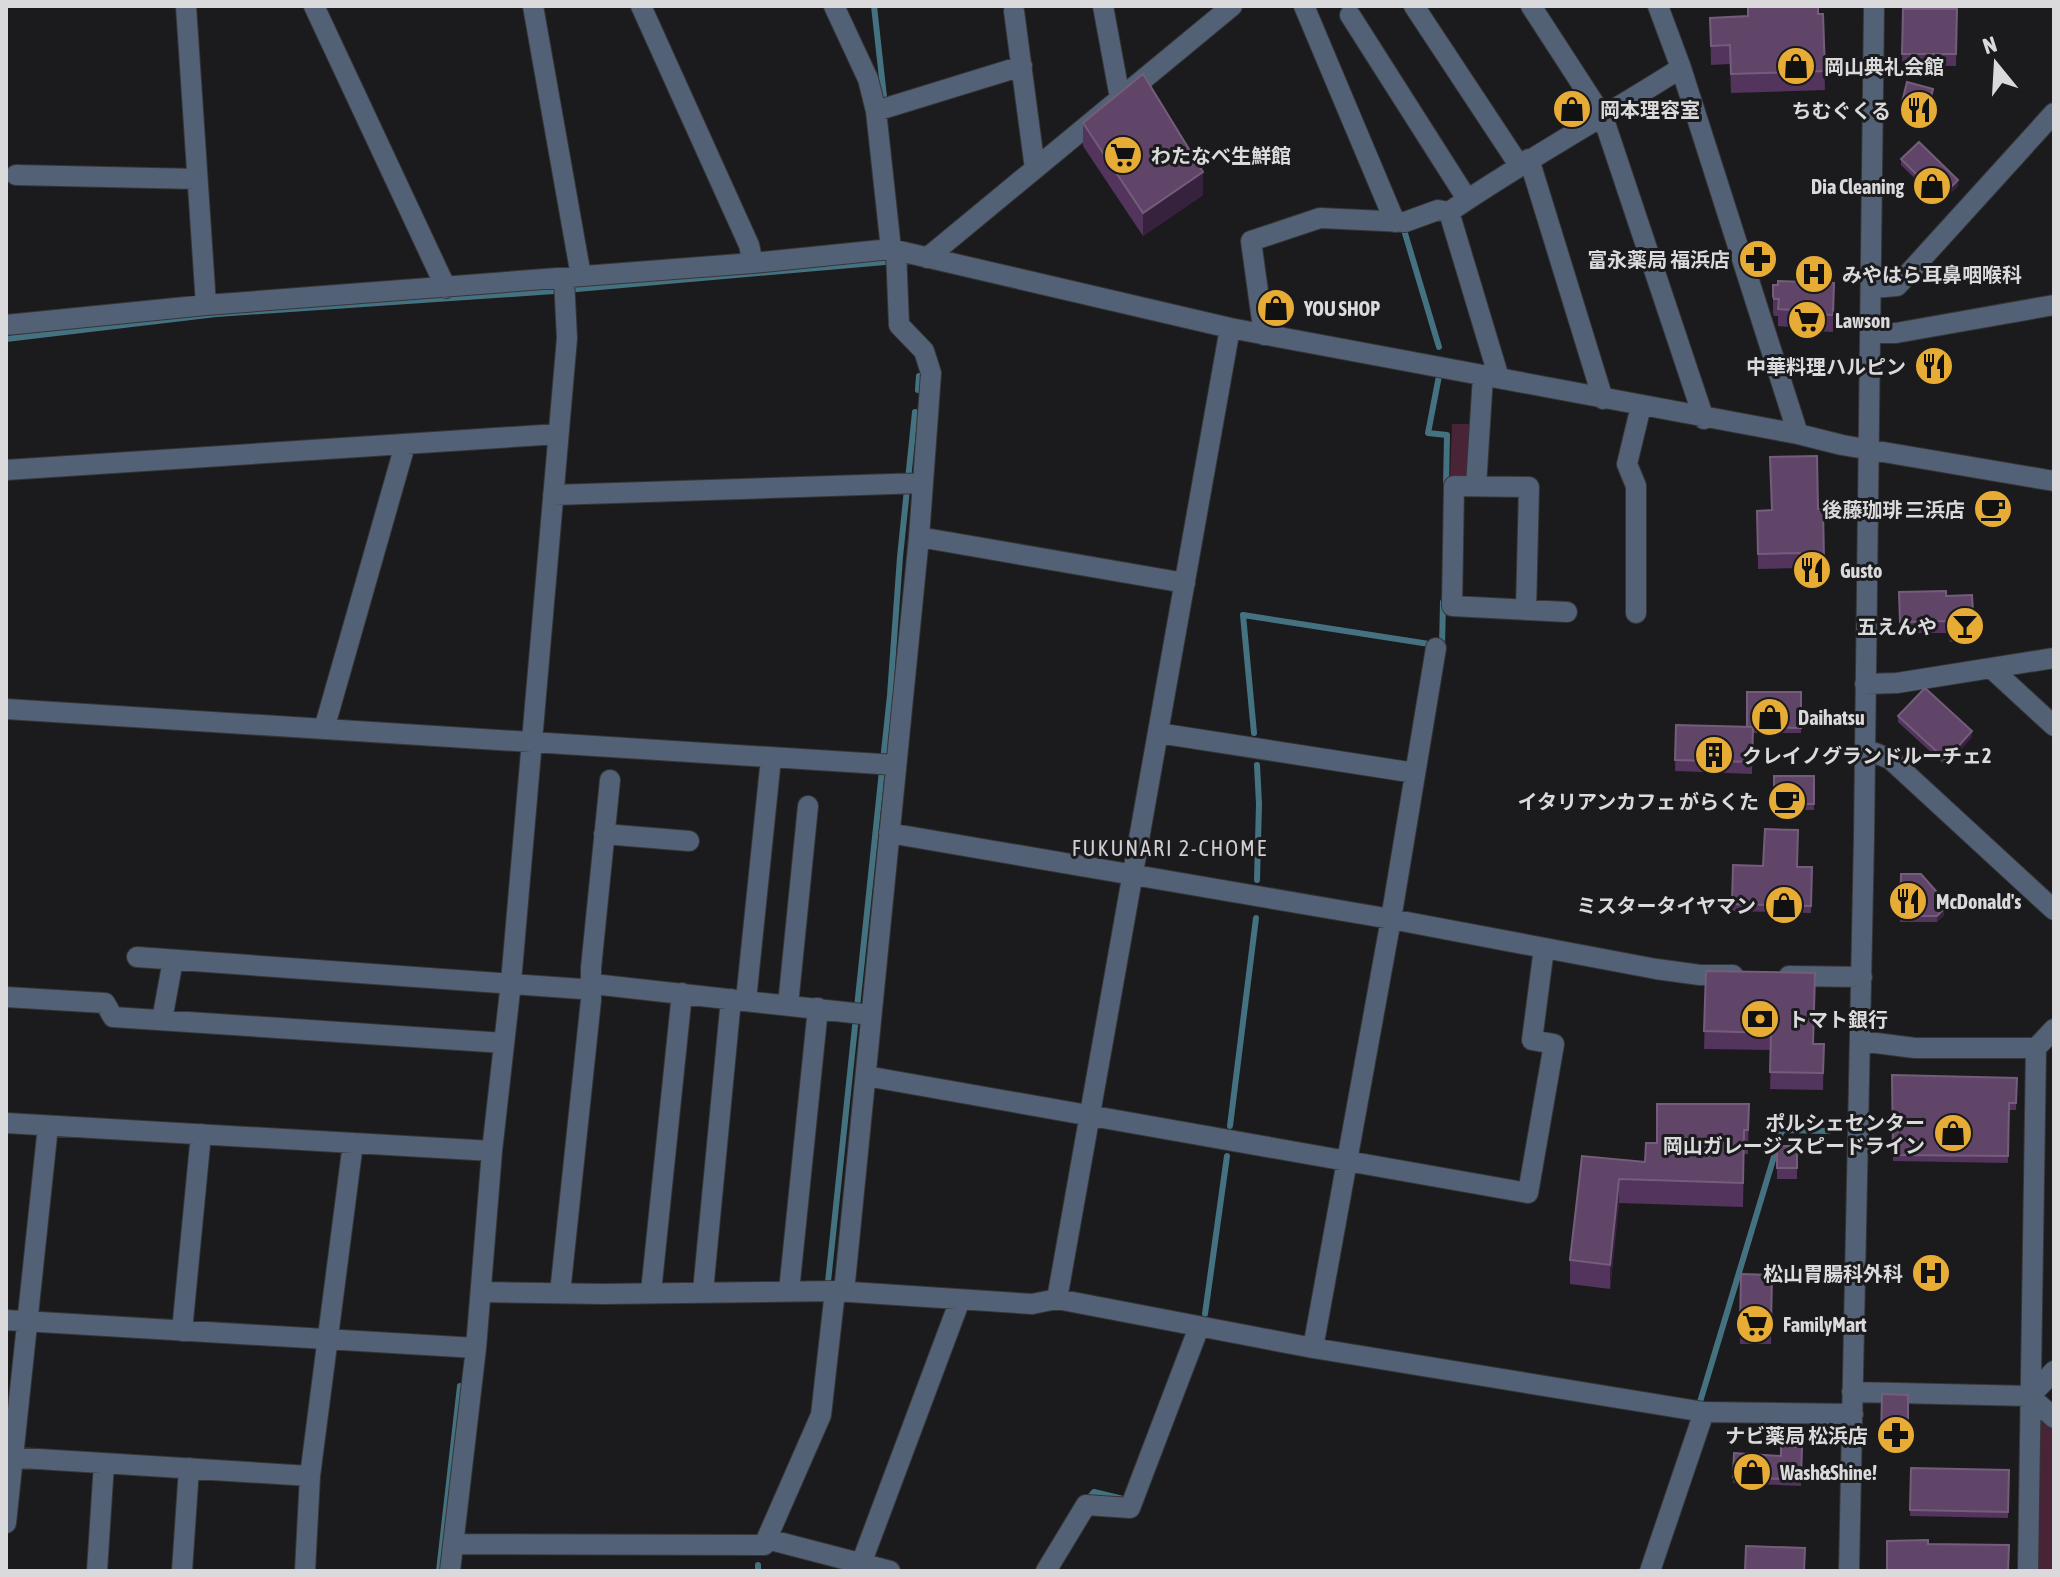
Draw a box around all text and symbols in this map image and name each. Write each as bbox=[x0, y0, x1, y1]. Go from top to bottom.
north arrow bbox=[1956, 24, 2036, 104]
text: N bbox=[1980, 31, 2000, 59]
shop icon: 岡山典礼会館 bbox=[1775, 45, 1817, 87]
place label: 岡山典礼会館 bbox=[1824, 55, 1944, 78]
shop icon: 岡本理容室 bbox=[1551, 88, 1593, 130]
restaurant icon: ちむぐくる bbox=[1898, 89, 1940, 131]
place label: 岡本理容室 bbox=[1600, 98, 1700, 121]
place label: ちむぐくる bbox=[1791, 99, 1891, 122]
supermarket icon: わたなべ生鮮館 bbox=[1102, 134, 1144, 176]
place label: わたなべ生鮮館 bbox=[1151, 144, 1291, 167]
shop icon: Dia Cleaning bbox=[1911, 165, 1953, 207]
place label: Dia Cleaning bbox=[1811, 175, 1904, 198]
pharmacy icon: 富永薬局 福浜店 bbox=[1737, 238, 1779, 280]
place label: 富永薬局 福浜店 bbox=[1587, 248, 1730, 271]
hospital icon: みやはら耳鼻咽喉科 bbox=[1793, 253, 1835, 295]
place label: みやはら耳鼻咽喉科 bbox=[1842, 263, 2022, 286]
shop icon: YOU SHOP bbox=[1255, 287, 1297, 329]
place label: YOU SHOP bbox=[1303, 297, 1380, 320]
supermarket icon: Lawson bbox=[1786, 299, 1828, 341]
place label: Lawson bbox=[1835, 309, 1890, 332]
restaurant icon: 中華料理ハルピン bbox=[1913, 345, 1955, 387]
place label: 中華料理ハルピン bbox=[1746, 355, 1906, 378]
cafe icon: 後藤珈琲 三浜店 bbox=[1972, 488, 2014, 530]
place label: 後藤珈琲 三浜店 bbox=[1822, 498, 1965, 521]
restaurant icon: Gusto bbox=[1791, 549, 1833, 591]
place label: Gusto bbox=[1840, 559, 1882, 582]
bar icon: 五えんや bbox=[1944, 605, 1986, 647]
place label: 五えんや bbox=[1857, 615, 1937, 638]
shop icon: Daihatsu bbox=[1749, 696, 1791, 738]
place label: Daihatsu bbox=[1798, 706, 1865, 729]
building icon: クレイノグランドルーチェ2 bbox=[1693, 734, 1735, 776]
place label: クレイノグランドルーチェ2 bbox=[1742, 744, 1991, 767]
cafe icon: イタリアンカフェ がらくた bbox=[1766, 780, 1808, 822]
place label: イタリアンカフェ がらくた bbox=[1518, 790, 1759, 813]
district label: FUKUNARI 2-CHOME bbox=[1072, 835, 1268, 861]
restaurant icon: McDonald's bbox=[1887, 880, 1929, 922]
shop icon: ミスタータイヤマン bbox=[1763, 884, 1805, 926]
place label: McDonald's bbox=[1936, 890, 2021, 913]
place label: ミスタータイヤマン bbox=[1577, 894, 1756, 917]
bank icon: トマト銀行 bbox=[1739, 998, 1781, 1040]
place label: トマト銀行 bbox=[1788, 1008, 1888, 1031]
place label: ポルシェセンター 岡山ガレージ スピードライン bbox=[1663, 1111, 1925, 1157]
shop icon: ポルシェセンター 岡山ガレージ スピードライン bbox=[1932, 1112, 1974, 1154]
hospital icon: 松山胃腸科外科 bbox=[1910, 1252, 1952, 1294]
place label: 松山胃腸科外科 bbox=[1763, 1262, 1903, 1285]
supermarket icon: FamilyMart bbox=[1734, 1303, 1776, 1345]
place label: FamilyMart bbox=[1783, 1313, 1867, 1336]
pharmacy icon: ナビ薬局 松浜店 bbox=[1875, 1414, 1917, 1456]
place label: ナビ薬局 松浜店 bbox=[1725, 1424, 1868, 1447]
shop icon: Wash&Shine! bbox=[1731, 1451, 1773, 1493]
place label: Wash&Shine! bbox=[1779, 1461, 1877, 1484]

